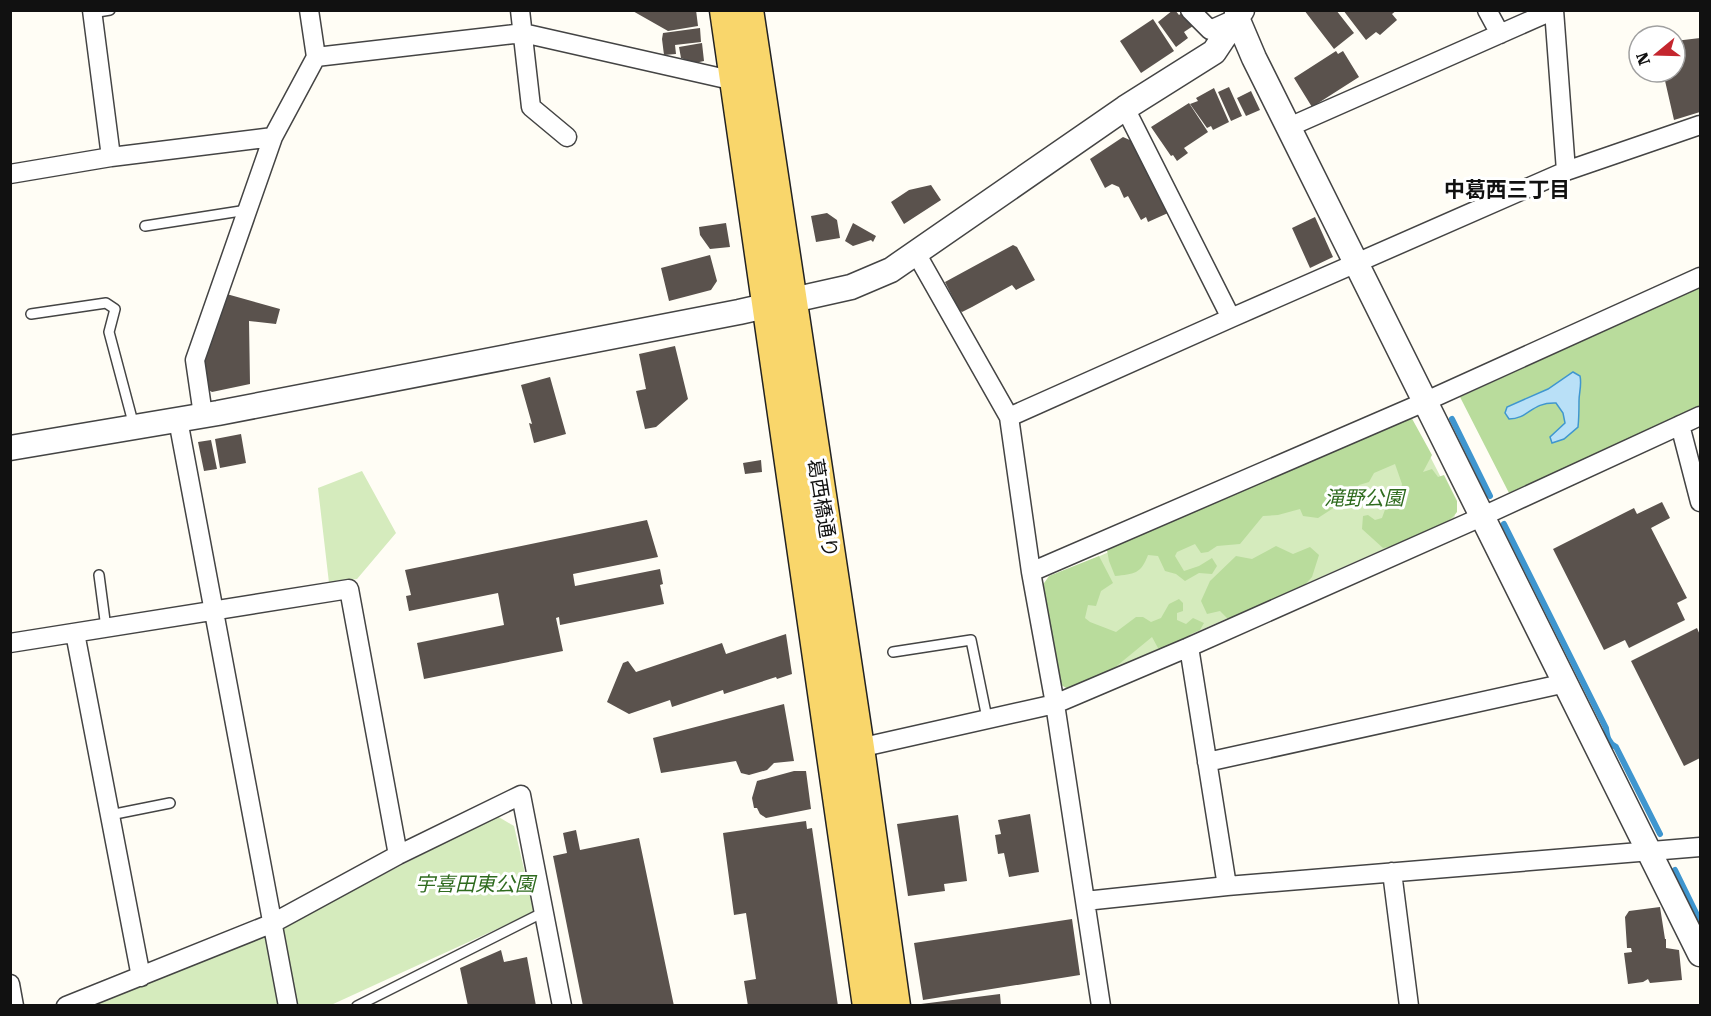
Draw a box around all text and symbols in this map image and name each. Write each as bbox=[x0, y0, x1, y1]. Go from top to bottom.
north arrow bbox=[1627, 24, 1687, 84]
text: N bbox=[1632, 50, 1654, 68]
district label: 中葛西三丁目 bbox=[1444, 178, 1570, 202]
street label: 葛西橋通り bbox=[803, 457, 843, 559]
park label: 滝野公園 bbox=[1324, 486, 1407, 510]
park label: 宇喜田東公園 bbox=[415, 872, 538, 896]

